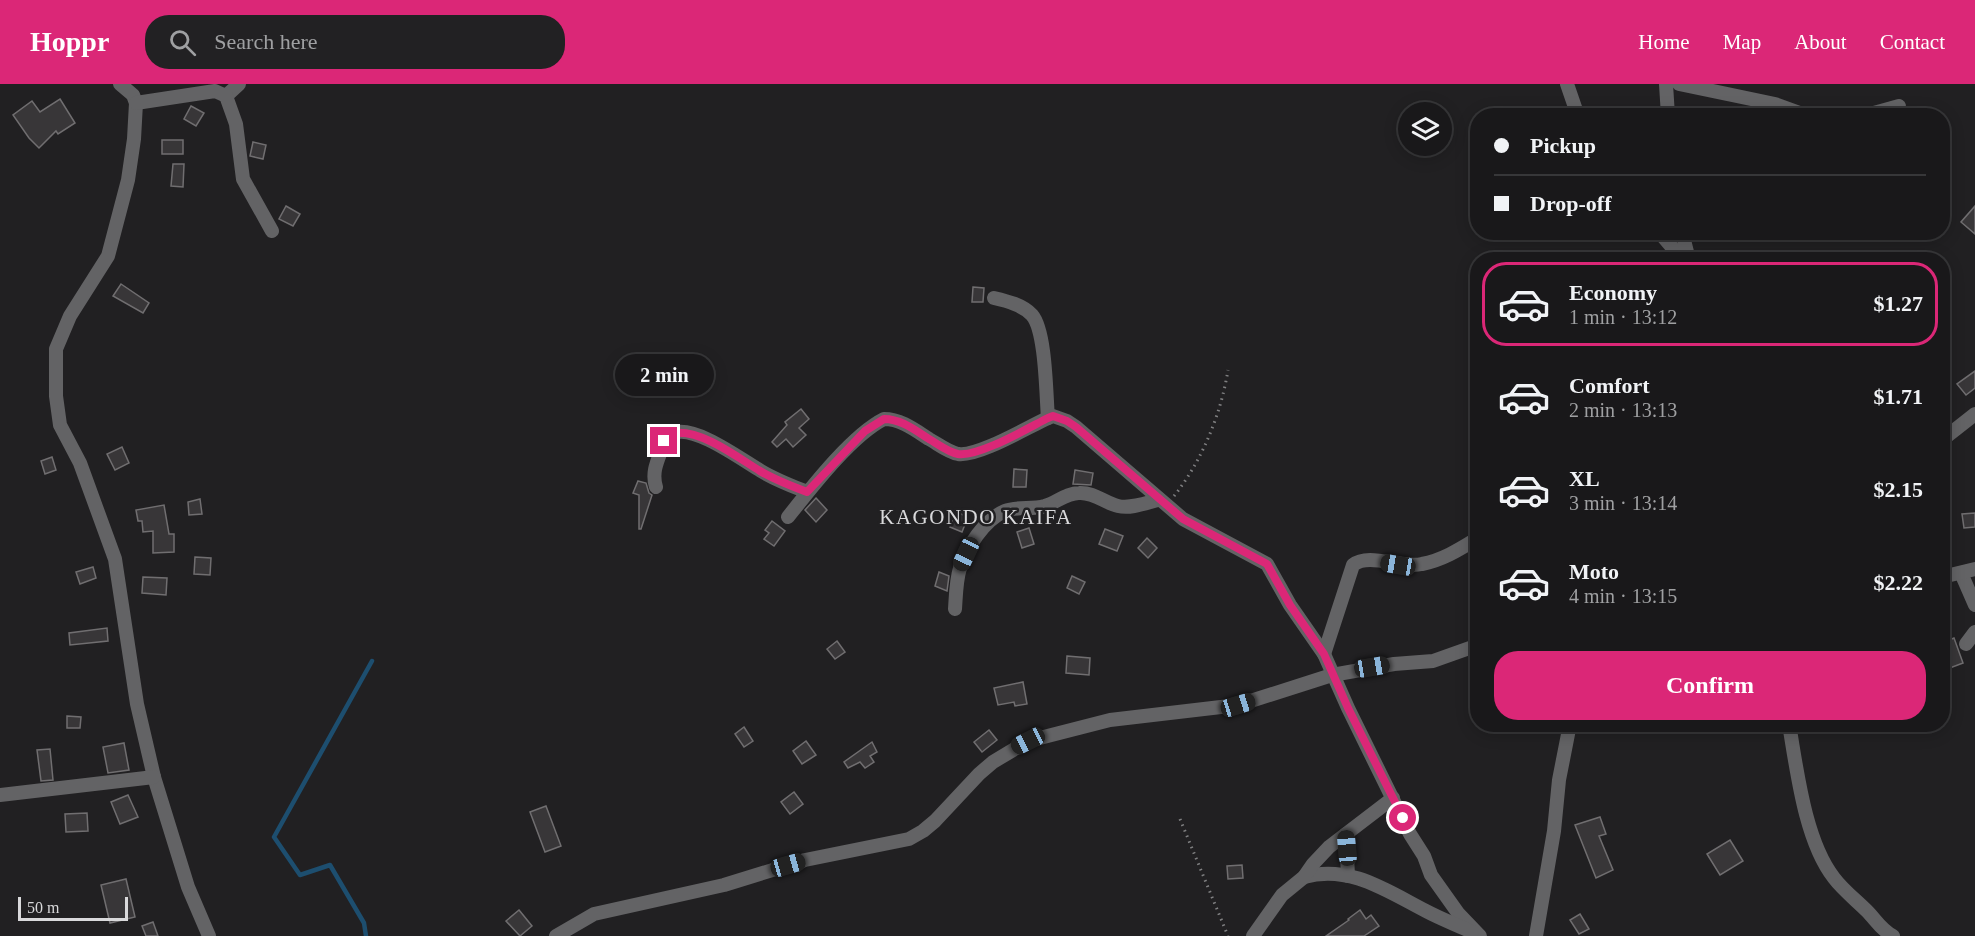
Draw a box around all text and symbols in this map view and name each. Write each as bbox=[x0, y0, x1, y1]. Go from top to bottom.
search box bbox=[145, 15, 565, 69]
text: Hoppr bbox=[30, 26, 109, 57]
icon: search bbox=[166, 26, 199, 59]
text: Search here bbox=[214, 29, 318, 54]
text: Home bbox=[1638, 30, 1690, 54]
text: Map bbox=[1723, 30, 1761, 54]
text: About bbox=[1794, 30, 1847, 54]
text: Contact bbox=[1880, 30, 1945, 54]
map controls bbox=[1398, 102, 1452, 156]
button: layers bbox=[1398, 102, 1452, 156]
text: Pickup bbox=[1530, 133, 1596, 158]
text: Drop-off bbox=[1530, 191, 1611, 216]
icon: car bbox=[1497, 277, 1551, 331]
text: Economy bbox=[1569, 280, 1657, 305]
text: $1.27 bbox=[1874, 291, 1923, 316]
text: 1 min · 13:12 bbox=[1569, 306, 1677, 328]
callout: 2 min bbox=[614, 354, 714, 396]
text: 2 min bbox=[640, 364, 689, 386]
icon: car bbox=[1497, 370, 1551, 424]
text: Comfort bbox=[1569, 373, 1650, 398]
text: $1.71 bbox=[1874, 384, 1923, 409]
text: 2 min · 13:13 bbox=[1569, 399, 1677, 421]
route end bbox=[650, 427, 677, 454]
icon: car bbox=[1497, 463, 1551, 517]
text: XL bbox=[1569, 466, 1600, 491]
text: $2.15 bbox=[1874, 477, 1923, 502]
text: 3 min · 13:14 bbox=[1569, 492, 1677, 514]
district label: KAGONDO KAIFA bbox=[879, 505, 1073, 529]
car bbox=[950, 534, 982, 574]
car bbox=[1379, 553, 1417, 577]
icon: car bbox=[1497, 556, 1551, 610]
text: Moto bbox=[1569, 559, 1619, 584]
text: $2.22 bbox=[1874, 570, 1923, 595]
text: 4 min · 13:15 bbox=[1569, 585, 1677, 607]
button: Confirm bbox=[1494, 651, 1926, 720]
car bbox=[1353, 655, 1391, 679]
car bbox=[1218, 691, 1258, 719]
car bbox=[1008, 725, 1048, 757]
route start bbox=[1389, 804, 1416, 831]
car bbox=[1336, 829, 1358, 867]
car bbox=[768, 851, 808, 879]
scale bar bbox=[18, 894, 128, 922]
text: 50 m bbox=[27, 899, 59, 916]

